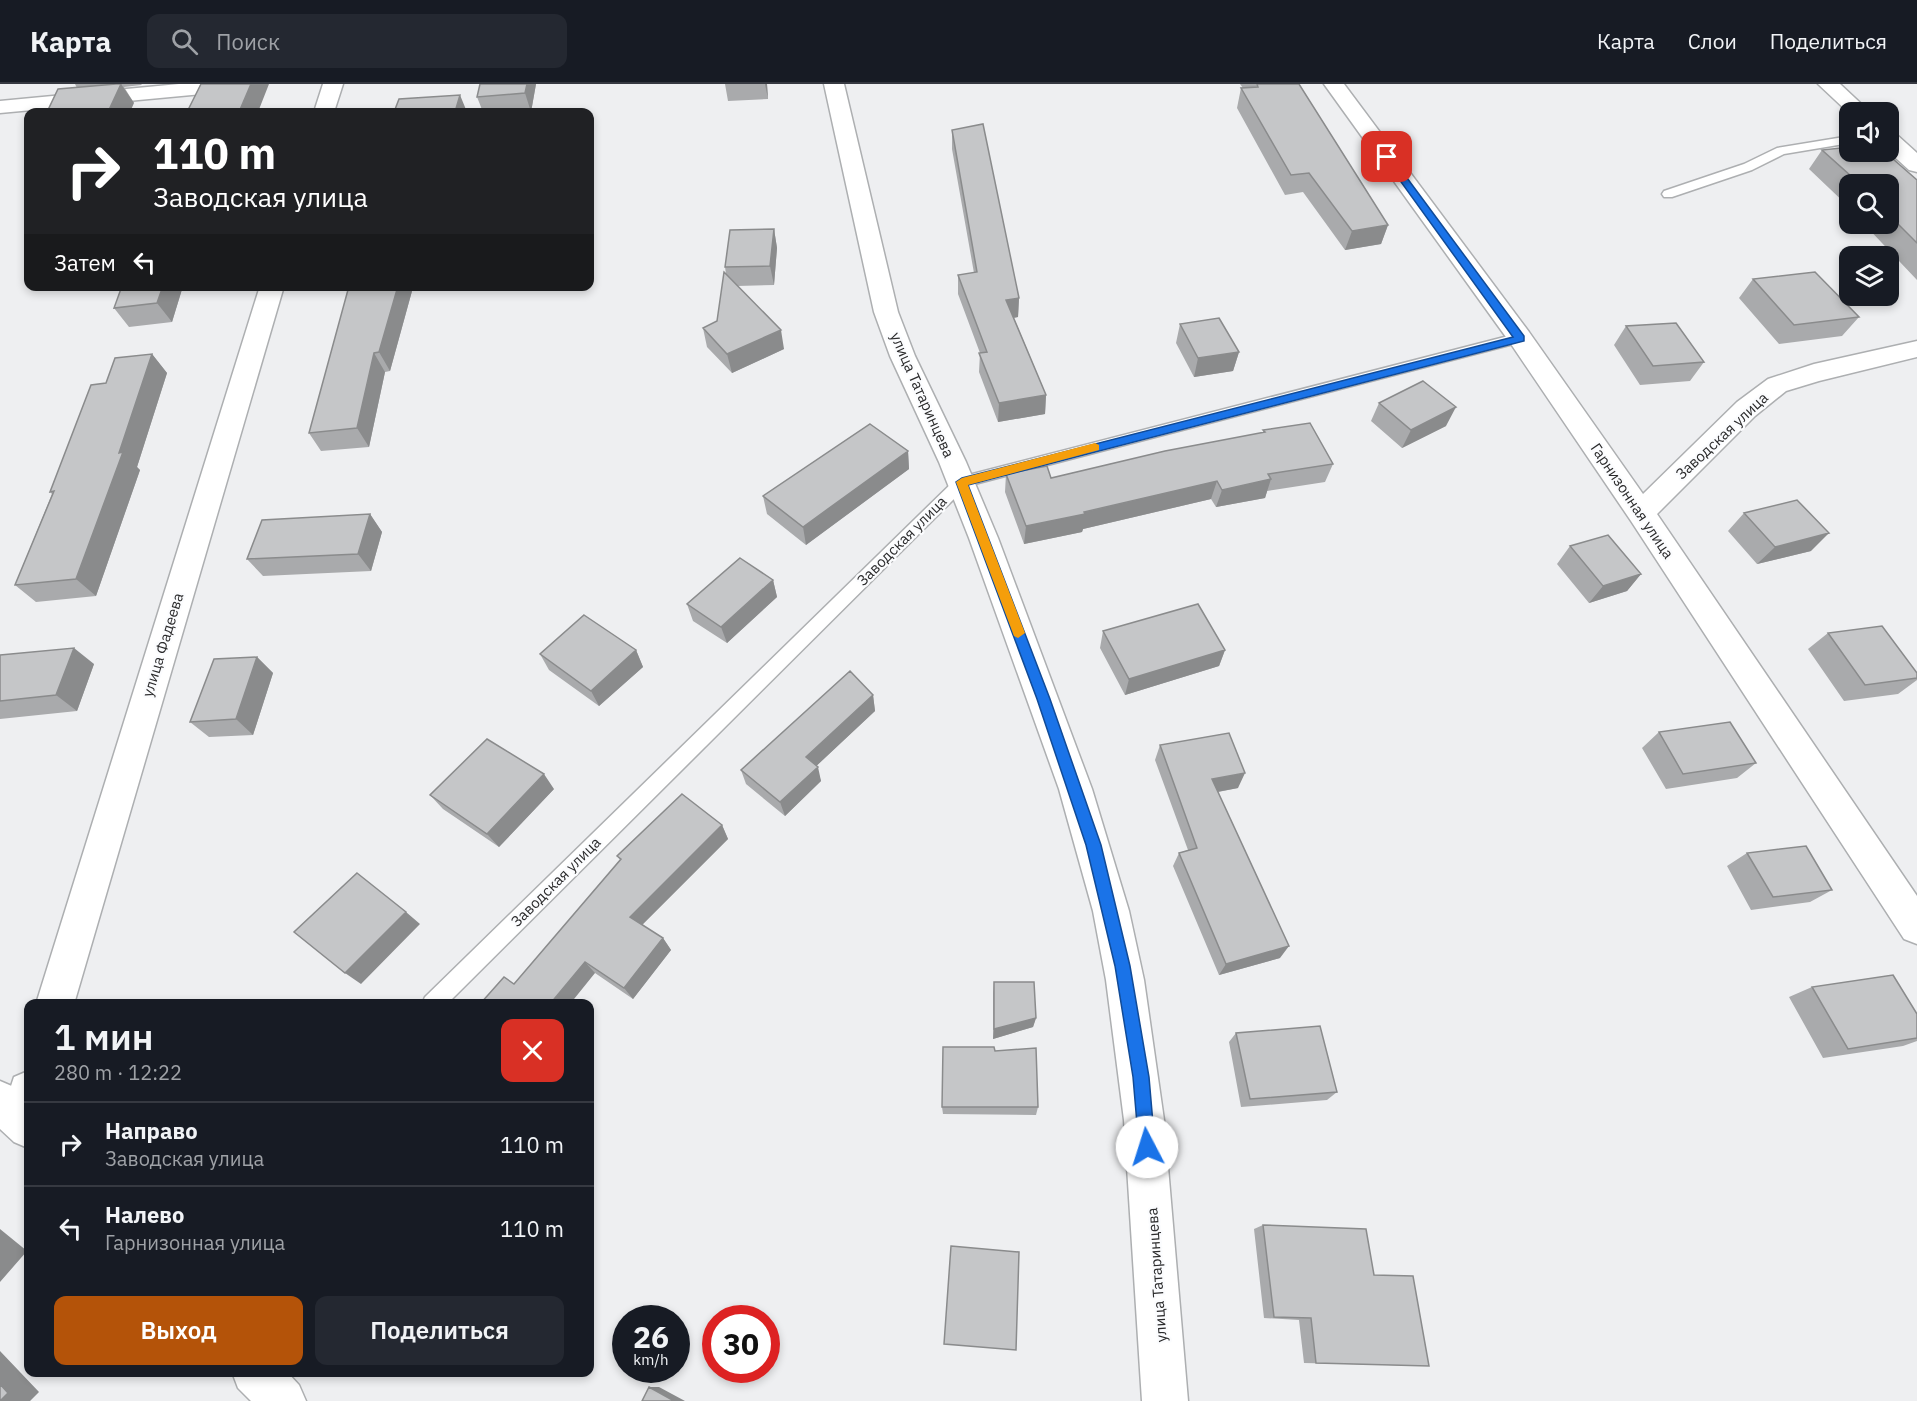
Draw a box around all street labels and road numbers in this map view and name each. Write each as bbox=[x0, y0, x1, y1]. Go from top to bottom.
street label: улица Татаринцева bbox=[886, 329, 959, 460]
street label: Заводская улица bbox=[1672, 388, 1772, 483]
street label: Гарнизонная улица bbox=[1587, 439, 1678, 562]
street label: Заводская улица bbox=[853, 492, 951, 590]
street label: улица Фадеева bbox=[138, 591, 187, 699]
street label: Заводская улица bbox=[507, 833, 605, 931]
street label: улица Татаринцева bbox=[1142, 1207, 1171, 1343]

